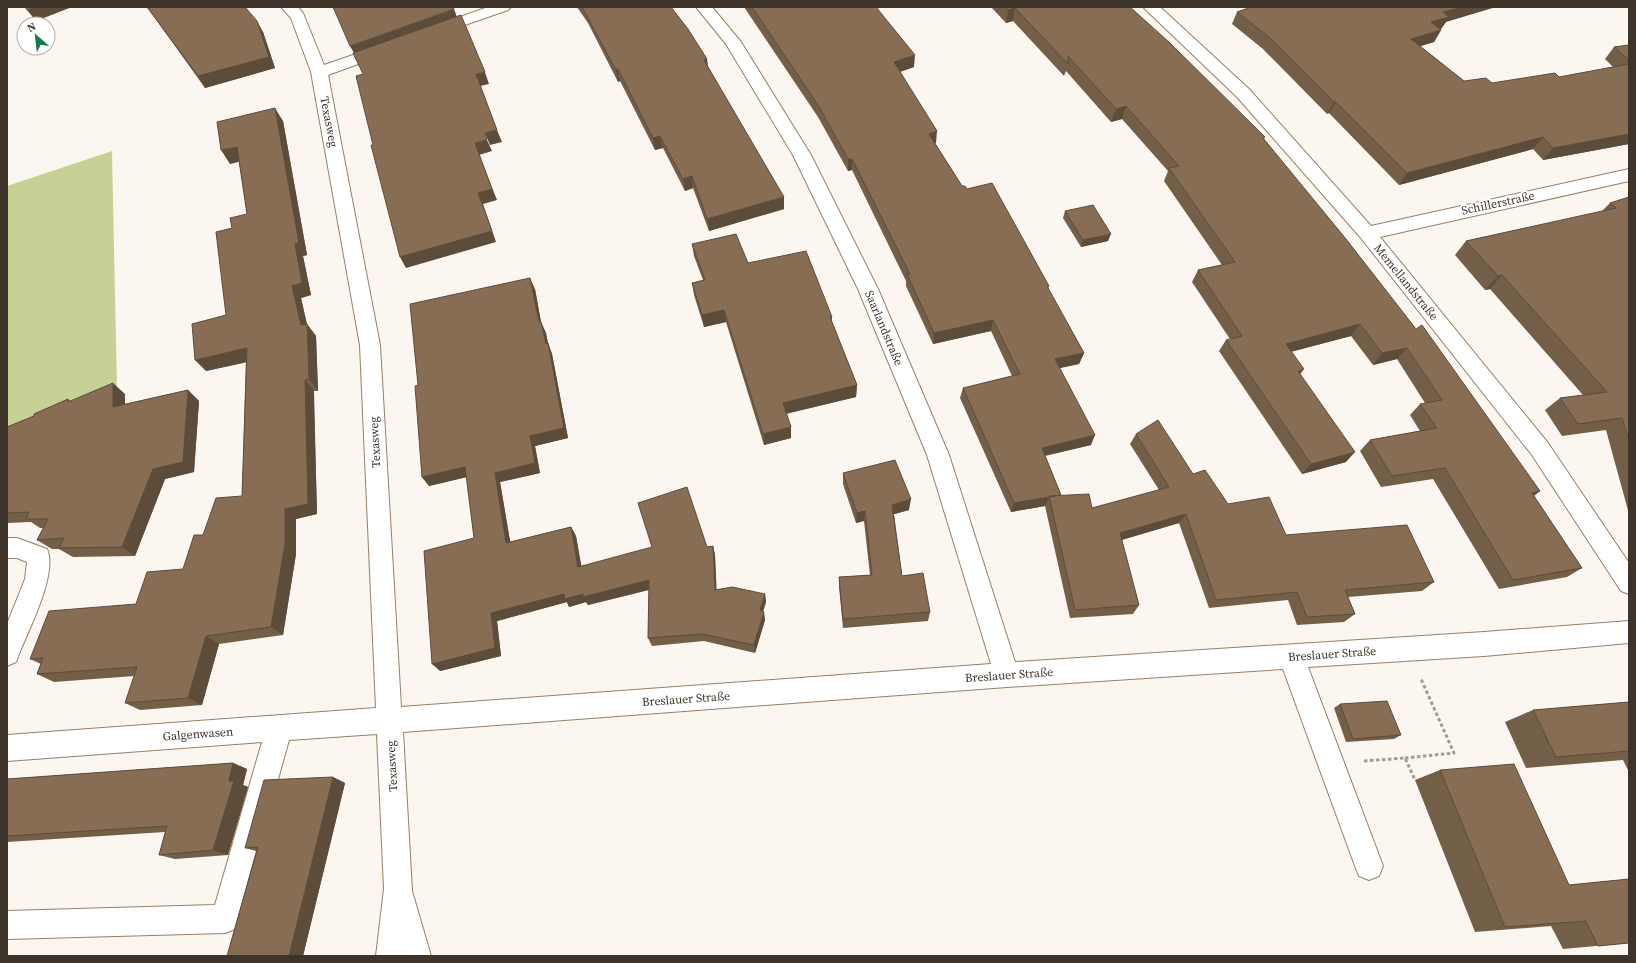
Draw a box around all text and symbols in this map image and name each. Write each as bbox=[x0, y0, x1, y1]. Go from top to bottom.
north arrow bbox=[16, 16, 56, 56]
text: N bbox=[24, 19, 39, 36]
street label: Texasweg bbox=[316, 95, 342, 149]
street label: Schillerstraße bbox=[1460, 187, 1536, 219]
street label: Memellandstraße bbox=[1370, 240, 1442, 324]
street label: Saarlandstraße bbox=[861, 288, 907, 368]
street label: Texasweg bbox=[366, 416, 384, 468]
street label: Breslauer Straße bbox=[1287, 643, 1377, 665]
street label: Breslauer Straße bbox=[964, 664, 1054, 686]
street label: Breslauer Straße bbox=[641, 688, 731, 710]
street label: Galgenwasen bbox=[162, 724, 234, 744]
street label: Texasweg bbox=[383, 740, 401, 792]

